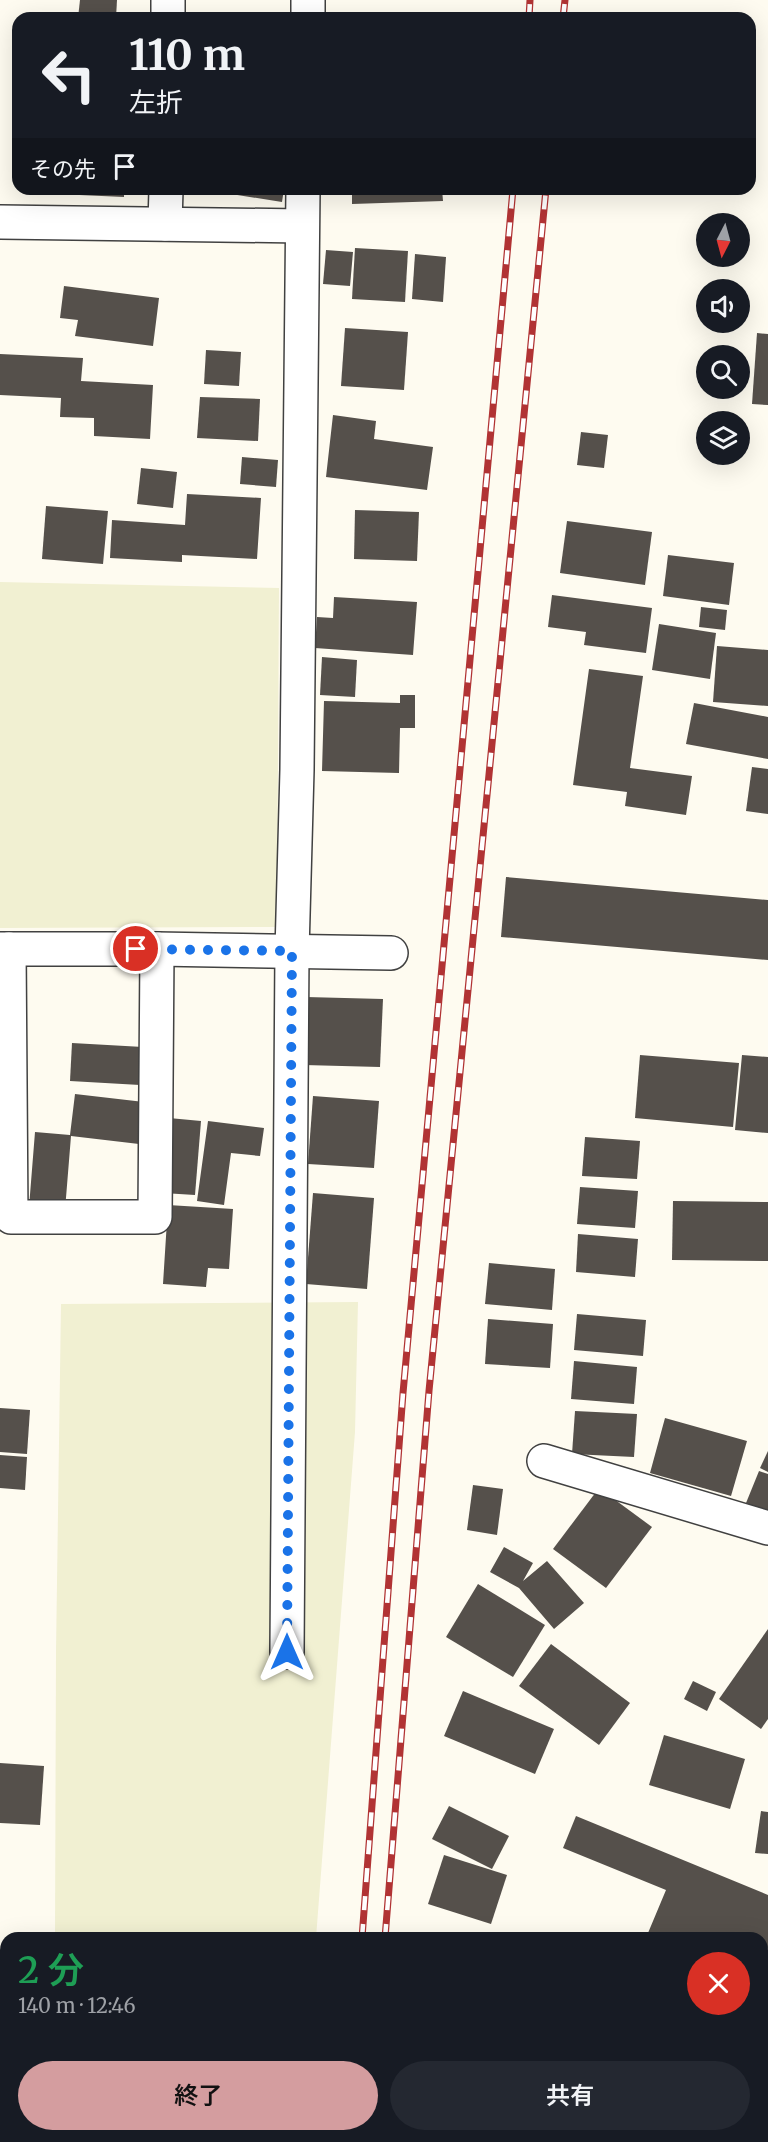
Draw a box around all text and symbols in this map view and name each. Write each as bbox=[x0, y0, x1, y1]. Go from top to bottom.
text: 110 m bbox=[129, 29, 245, 81]
icon: left bbox=[30, 36, 108, 114]
text: 左折 bbox=[129, 85, 183, 119]
icon: arrive bbox=[108, 150, 141, 183]
text: その先 bbox=[30, 155, 96, 183]
north arrow bbox=[696, 213, 750, 267]
map controls bbox=[696, 213, 750, 465]
button: sound bbox=[696, 279, 750, 333]
button: search bbox=[696, 345, 750, 399]
button: layers bbox=[696, 411, 750, 465]
pin bbox=[110, 923, 161, 974]
icon: arrive bbox=[119, 932, 152, 965]
position arrow bbox=[255, 1620, 319, 1684]
text: 2 分 bbox=[18, 1948, 84, 1993]
button: close bbox=[687, 1952, 750, 2015]
text: 140 m · 12:46 bbox=[18, 1993, 136, 2018]
button: 終了 bbox=[18, 2061, 378, 2130]
button: 共有 bbox=[390, 2061, 750, 2130]

